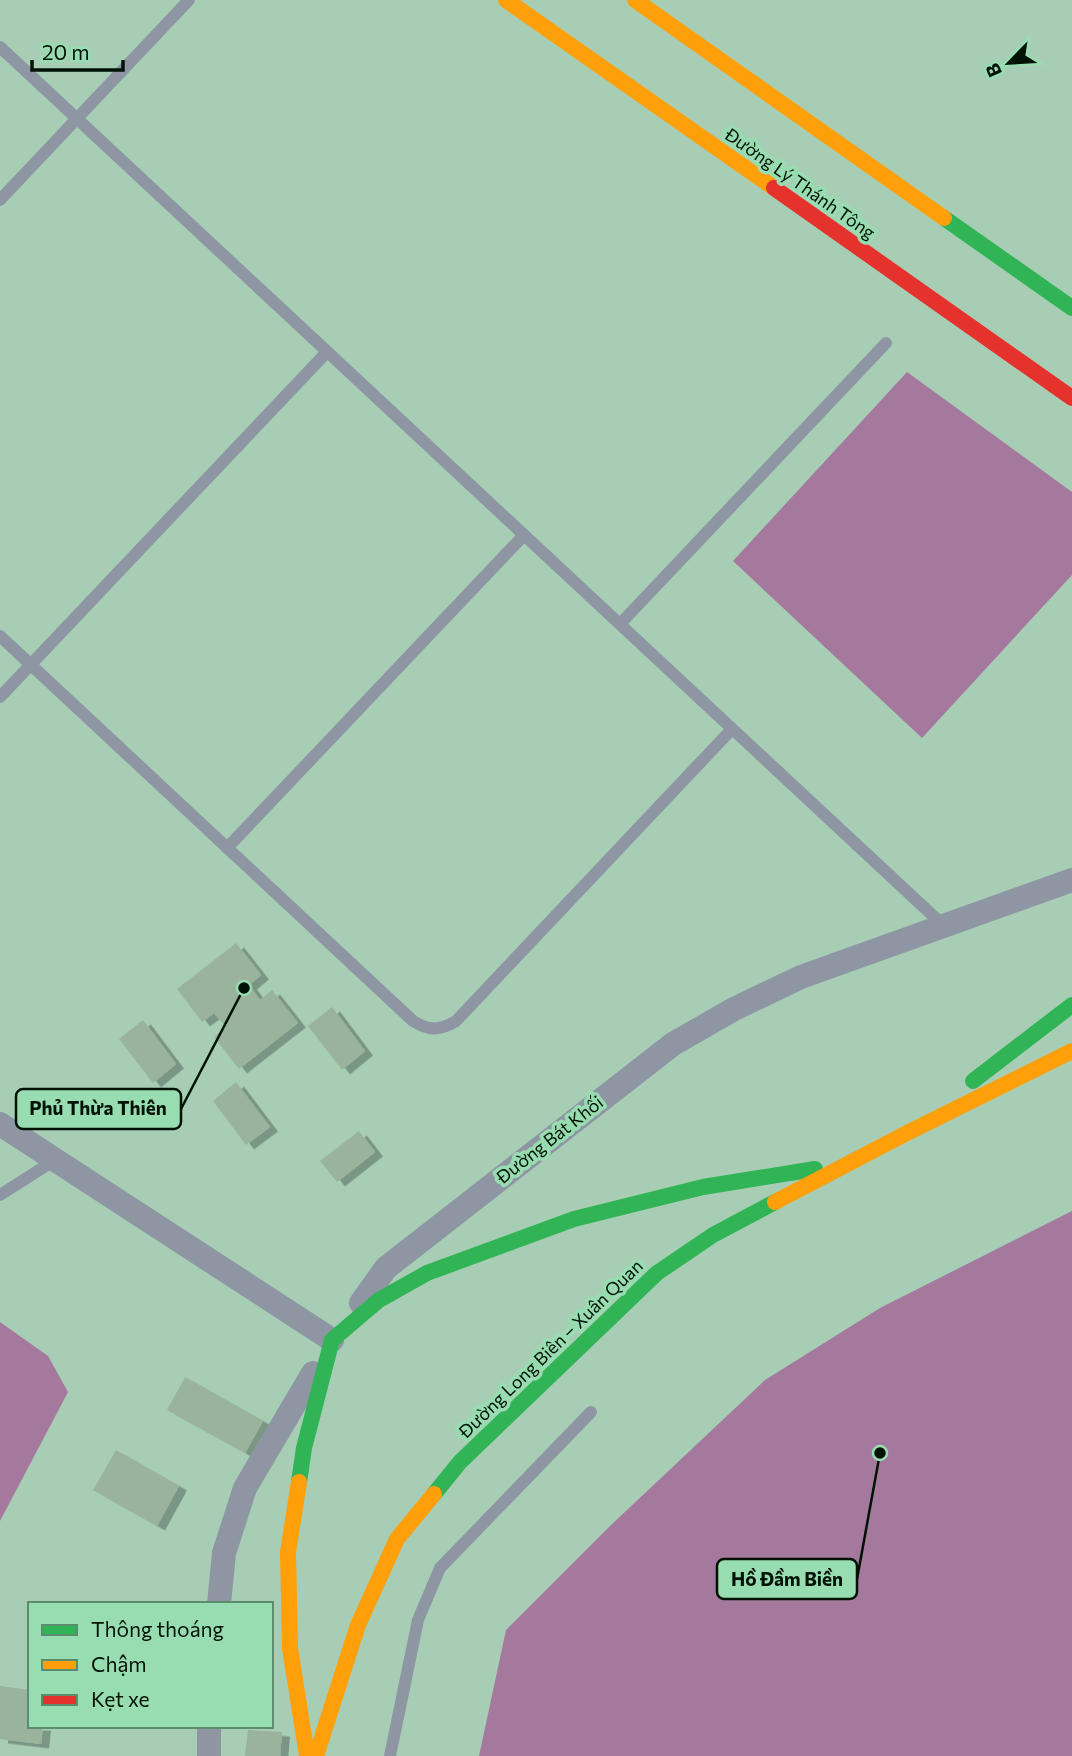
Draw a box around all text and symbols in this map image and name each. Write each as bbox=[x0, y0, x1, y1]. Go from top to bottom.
scale bar bbox=[32, 28, 122, 72]
north arrow bbox=[974, 28, 1044, 98]
text: 20 m bbox=[42, 39, 90, 64]
text: B bbox=[980, 60, 1006, 81]
street label: Đường Lý Thánh Tông bbox=[720, 122, 880, 243]
callout: Phủ Thừa Thiên bbox=[16, 1089, 181, 1129]
street label: Đường Bát Khối bbox=[491, 1091, 607, 1188]
text: Phủ Thừa Thiên bbox=[29, 1096, 167, 1119]
street label: Đường Long Biên – Xuân Quan bbox=[453, 1254, 647, 1443]
callout: Hồ Đầm Biền bbox=[717, 1559, 857, 1599]
text: Hồ Đầm Biền bbox=[731, 1567, 843, 1590]
legend bbox=[28, 1602, 273, 1728]
text: Thông thoáng bbox=[91, 1616, 224, 1641]
text: Chậm bbox=[91, 1651, 147, 1676]
text: Kẹt xe bbox=[91, 1686, 150, 1711]

